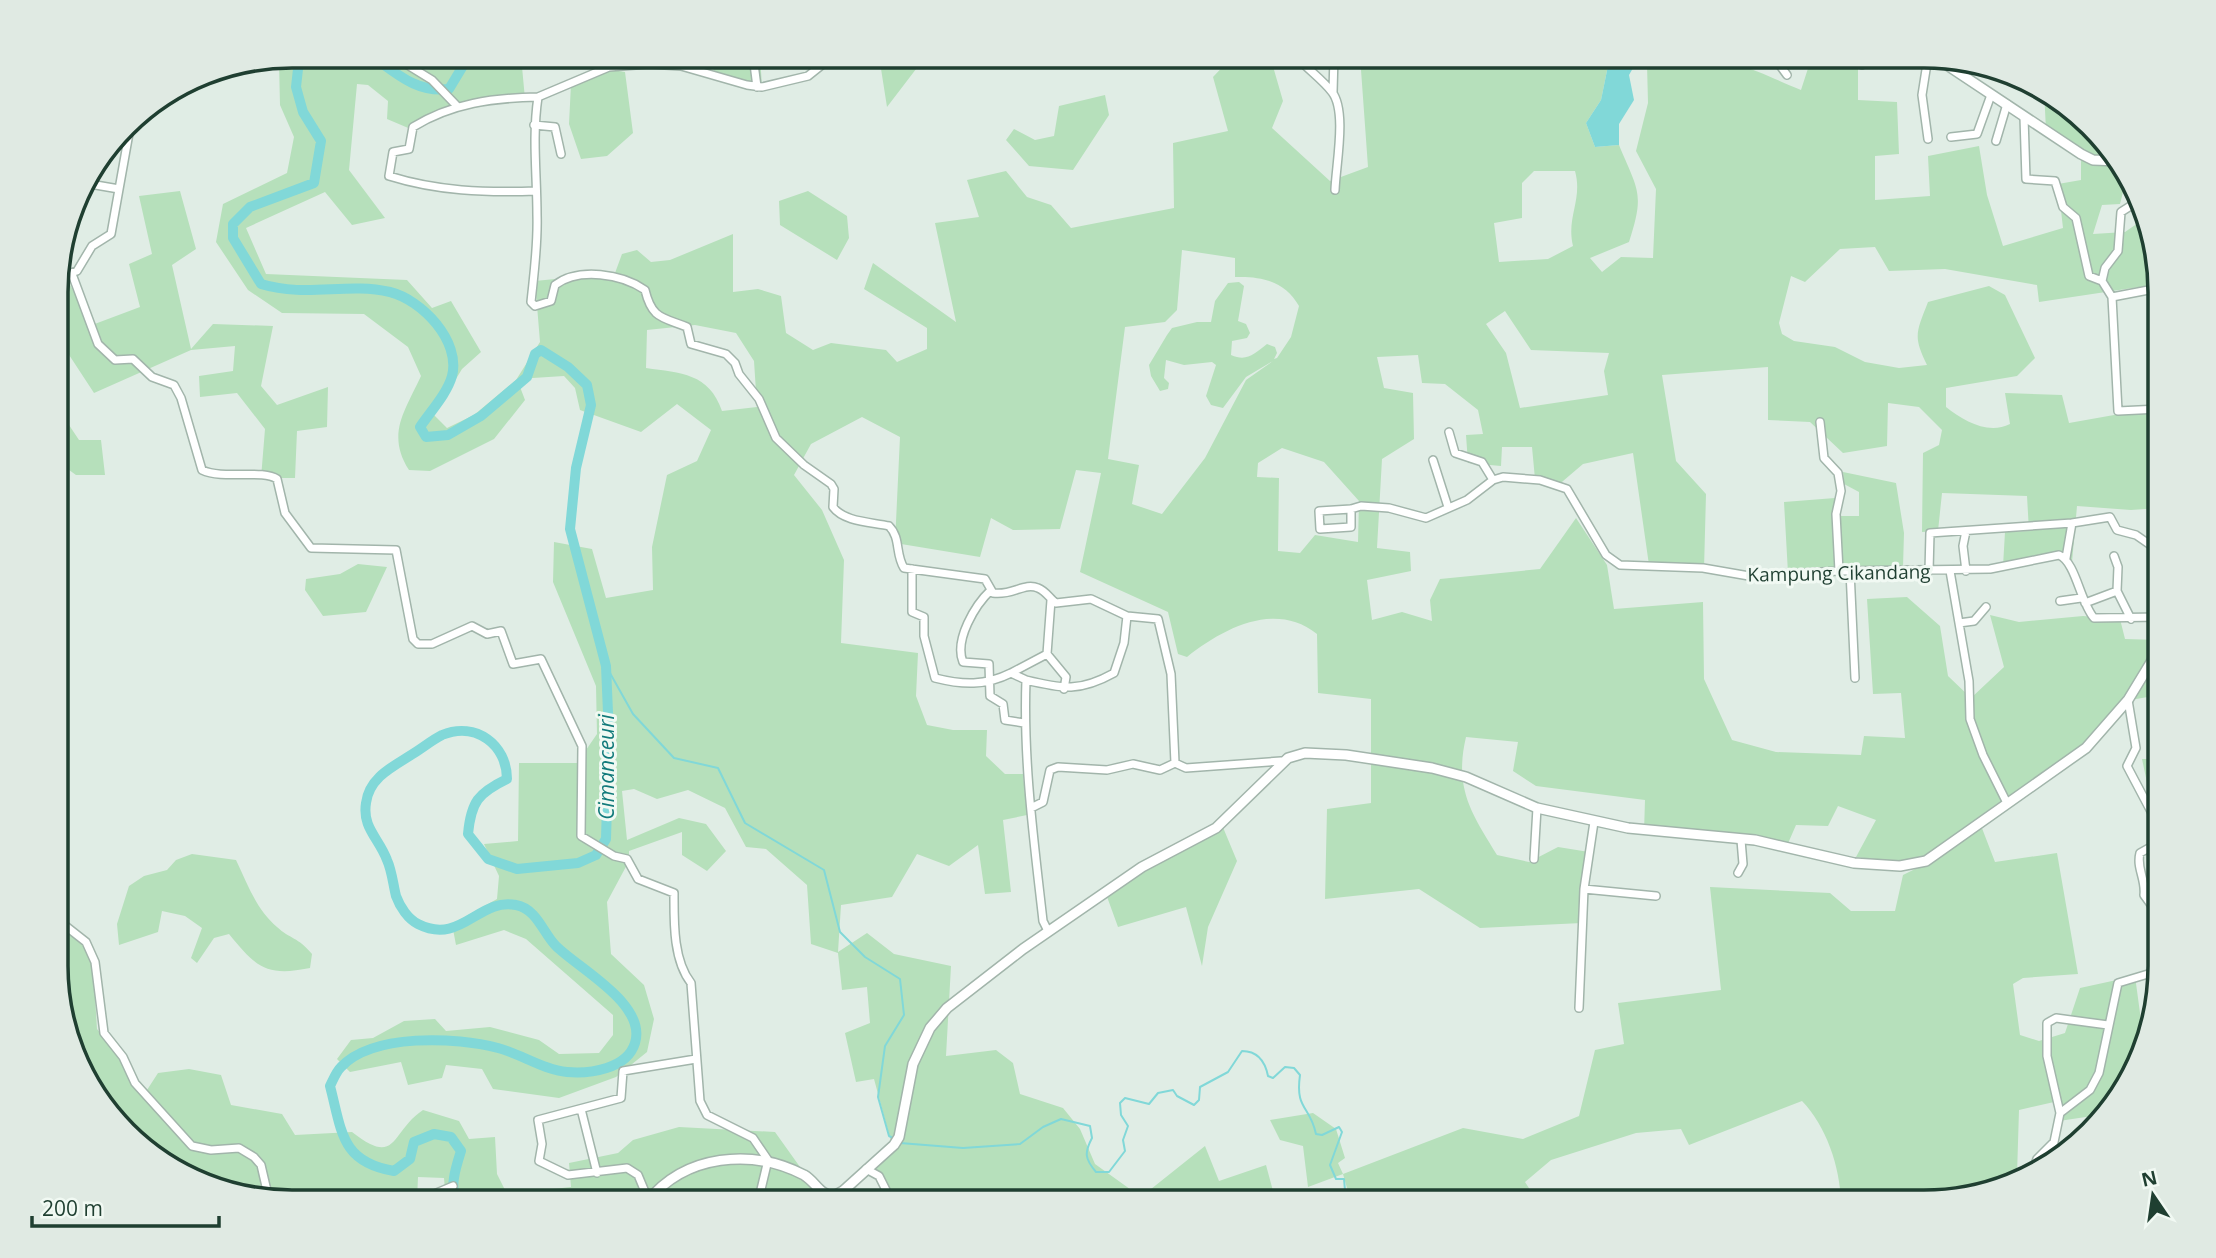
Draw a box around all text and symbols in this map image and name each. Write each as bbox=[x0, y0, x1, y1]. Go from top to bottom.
street label: Kampung Cikandang bbox=[1747, 558, 1931, 588]
water label: Cimanceuri bbox=[592, 714, 620, 820]
north arrow bbox=[2118, 1160, 2188, 1230]
text: N bbox=[2139, 1164, 2160, 1193]
scale bar bbox=[32, 1184, 219, 1228]
text: 200 m bbox=[42, 1194, 103, 1222]

